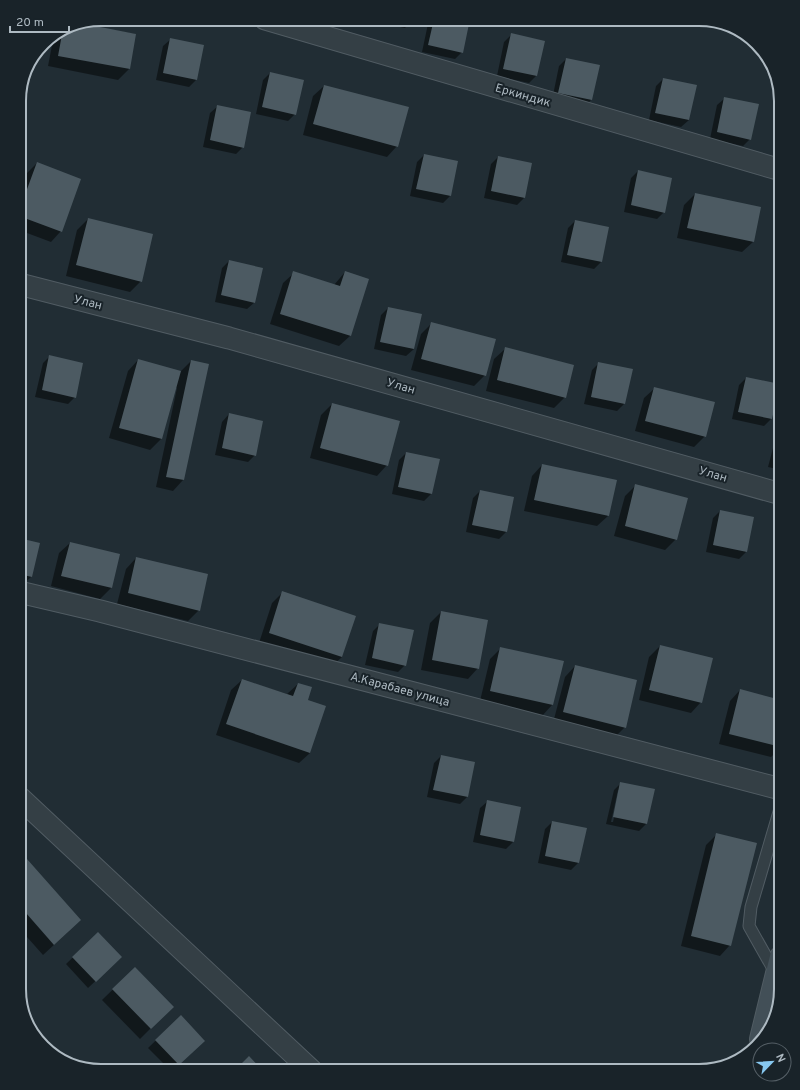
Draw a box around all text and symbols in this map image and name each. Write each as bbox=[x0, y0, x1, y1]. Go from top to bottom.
scale bar bbox=[10, 8, 69, 34]
text: 20 m bbox=[16, 15, 44, 31]
street label: Еркиндик bbox=[493, 80, 553, 112]
street label: Улан bbox=[72, 292, 104, 314]
street label: Улан bbox=[385, 375, 417, 399]
street label: Улан bbox=[697, 463, 729, 487]
street label: А.Карабаев улица bbox=[348, 669, 451, 711]
north arrow bbox=[752, 1042, 792, 1082]
text: N bbox=[772, 1052, 788, 1065]

